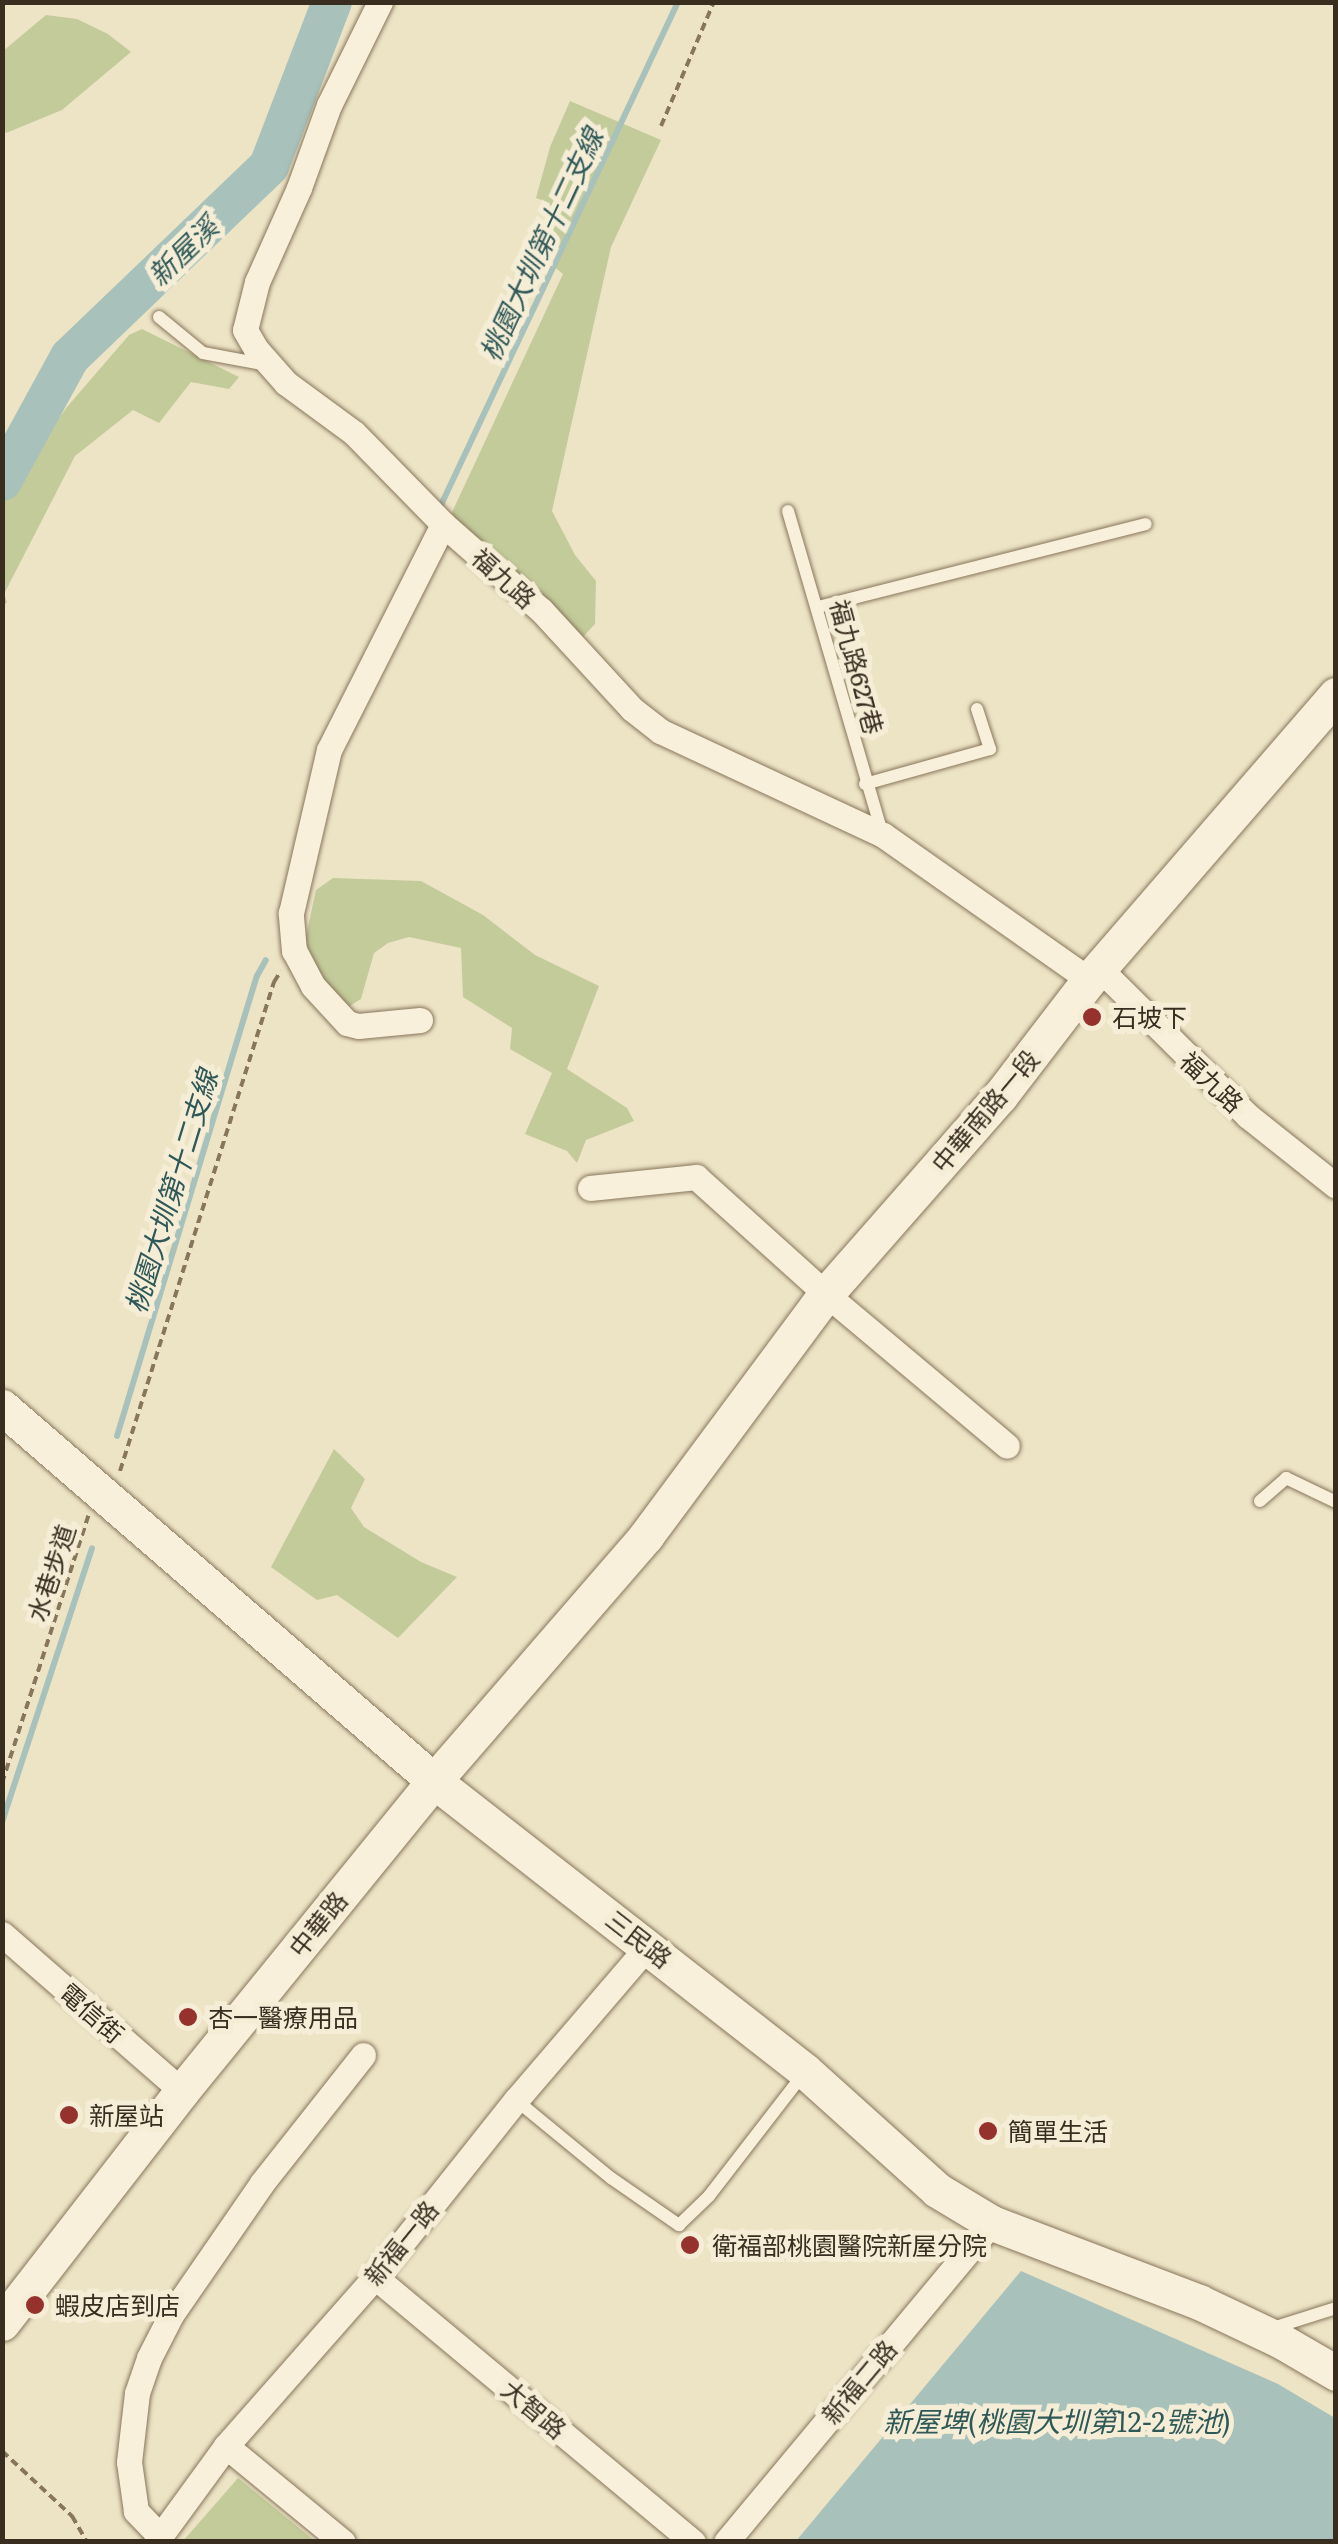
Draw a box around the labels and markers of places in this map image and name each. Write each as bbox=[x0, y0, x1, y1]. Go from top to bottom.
place label: 石坡下 bbox=[1112, 1002, 1187, 1032]
marker: 石坡下 bbox=[1081, 1006, 1103, 1028]
place label: 杏一醫療用品 bbox=[208, 2002, 358, 2032]
marker: 杏一醫療用品 bbox=[177, 2006, 199, 2028]
place label: 新屋站 bbox=[89, 2100, 164, 2130]
marker: 新屋站 bbox=[58, 2104, 80, 2126]
place label: 簡單生活 bbox=[1008, 2116, 1108, 2146]
marker: 簡單生活 bbox=[977, 2120, 999, 2142]
place label: 衛福部桃園醫院新屋分院 bbox=[712, 2230, 987, 2260]
marker: 衛福部桃園醫院新屋分院 bbox=[677, 2232, 703, 2258]
place label: 蝦皮店到店 bbox=[55, 2290, 180, 2320]
marker: 蝦皮店到店 bbox=[24, 2294, 46, 2316]

